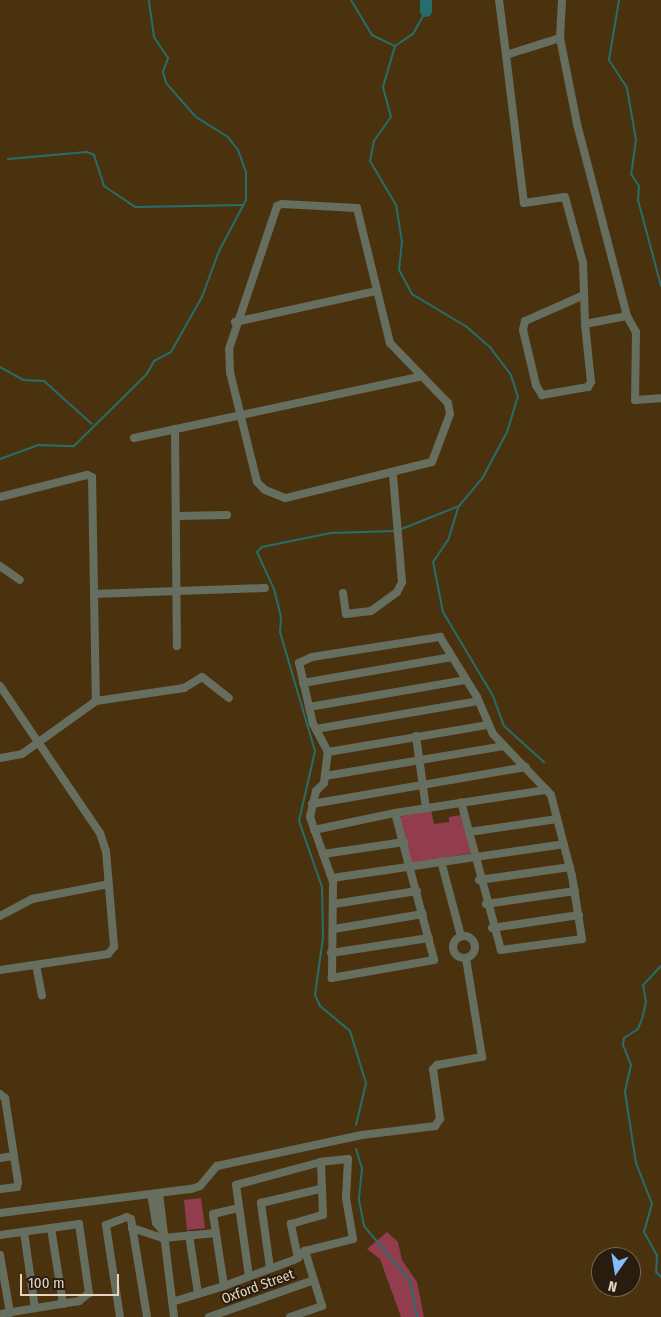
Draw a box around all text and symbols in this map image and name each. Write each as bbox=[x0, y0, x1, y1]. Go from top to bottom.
north arrow bbox=[591, 1247, 641, 1297]
scale bar bbox=[22, 1264, 121, 1296]
street label: Oxford Street bbox=[219, 1266, 297, 1308]
text: 100 m bbox=[28, 1274, 65, 1292]
text: N bbox=[607, 1277, 619, 1295]

